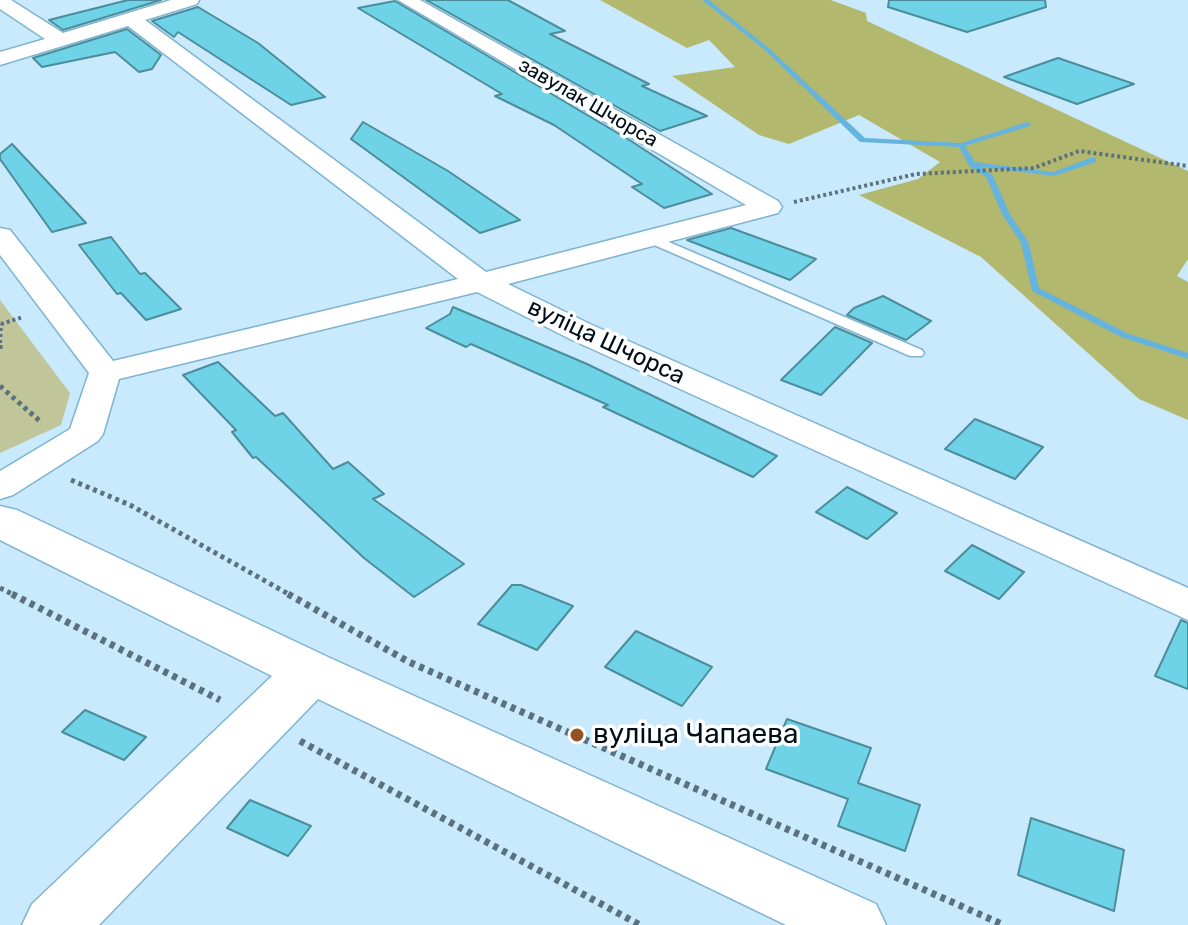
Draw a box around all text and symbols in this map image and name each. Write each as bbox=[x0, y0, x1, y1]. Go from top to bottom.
street label: завулак Шчорса bbox=[514, 53, 662, 153]
street label: вуліца Шчорса bbox=[523, 293, 689, 391]
place label: вуліца Чапаева bbox=[593, 718, 798, 752]
marker: вуліца Чапаева bbox=[568, 726, 586, 744]

